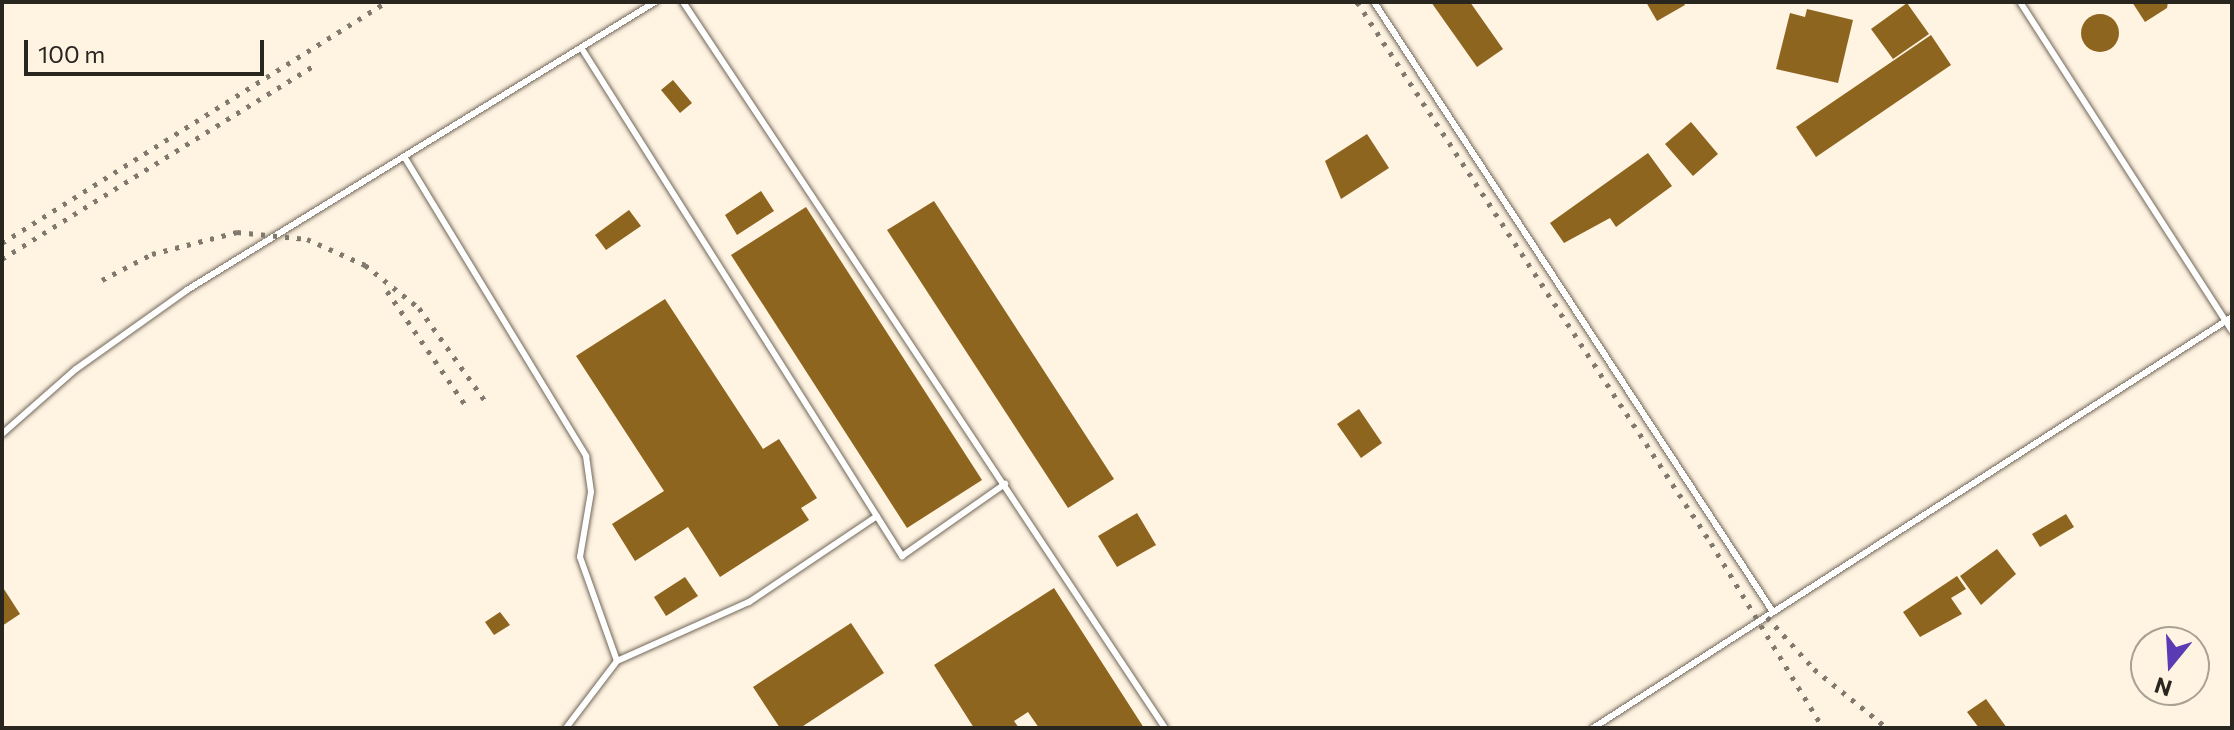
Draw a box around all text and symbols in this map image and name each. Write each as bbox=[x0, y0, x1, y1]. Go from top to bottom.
scale bar bbox=[28, 24, 268, 74]
text: 100 m bbox=[38, 39, 105, 68]
north arrow bbox=[2130, 626, 2210, 706]
text: N bbox=[2151, 672, 2175, 703]

